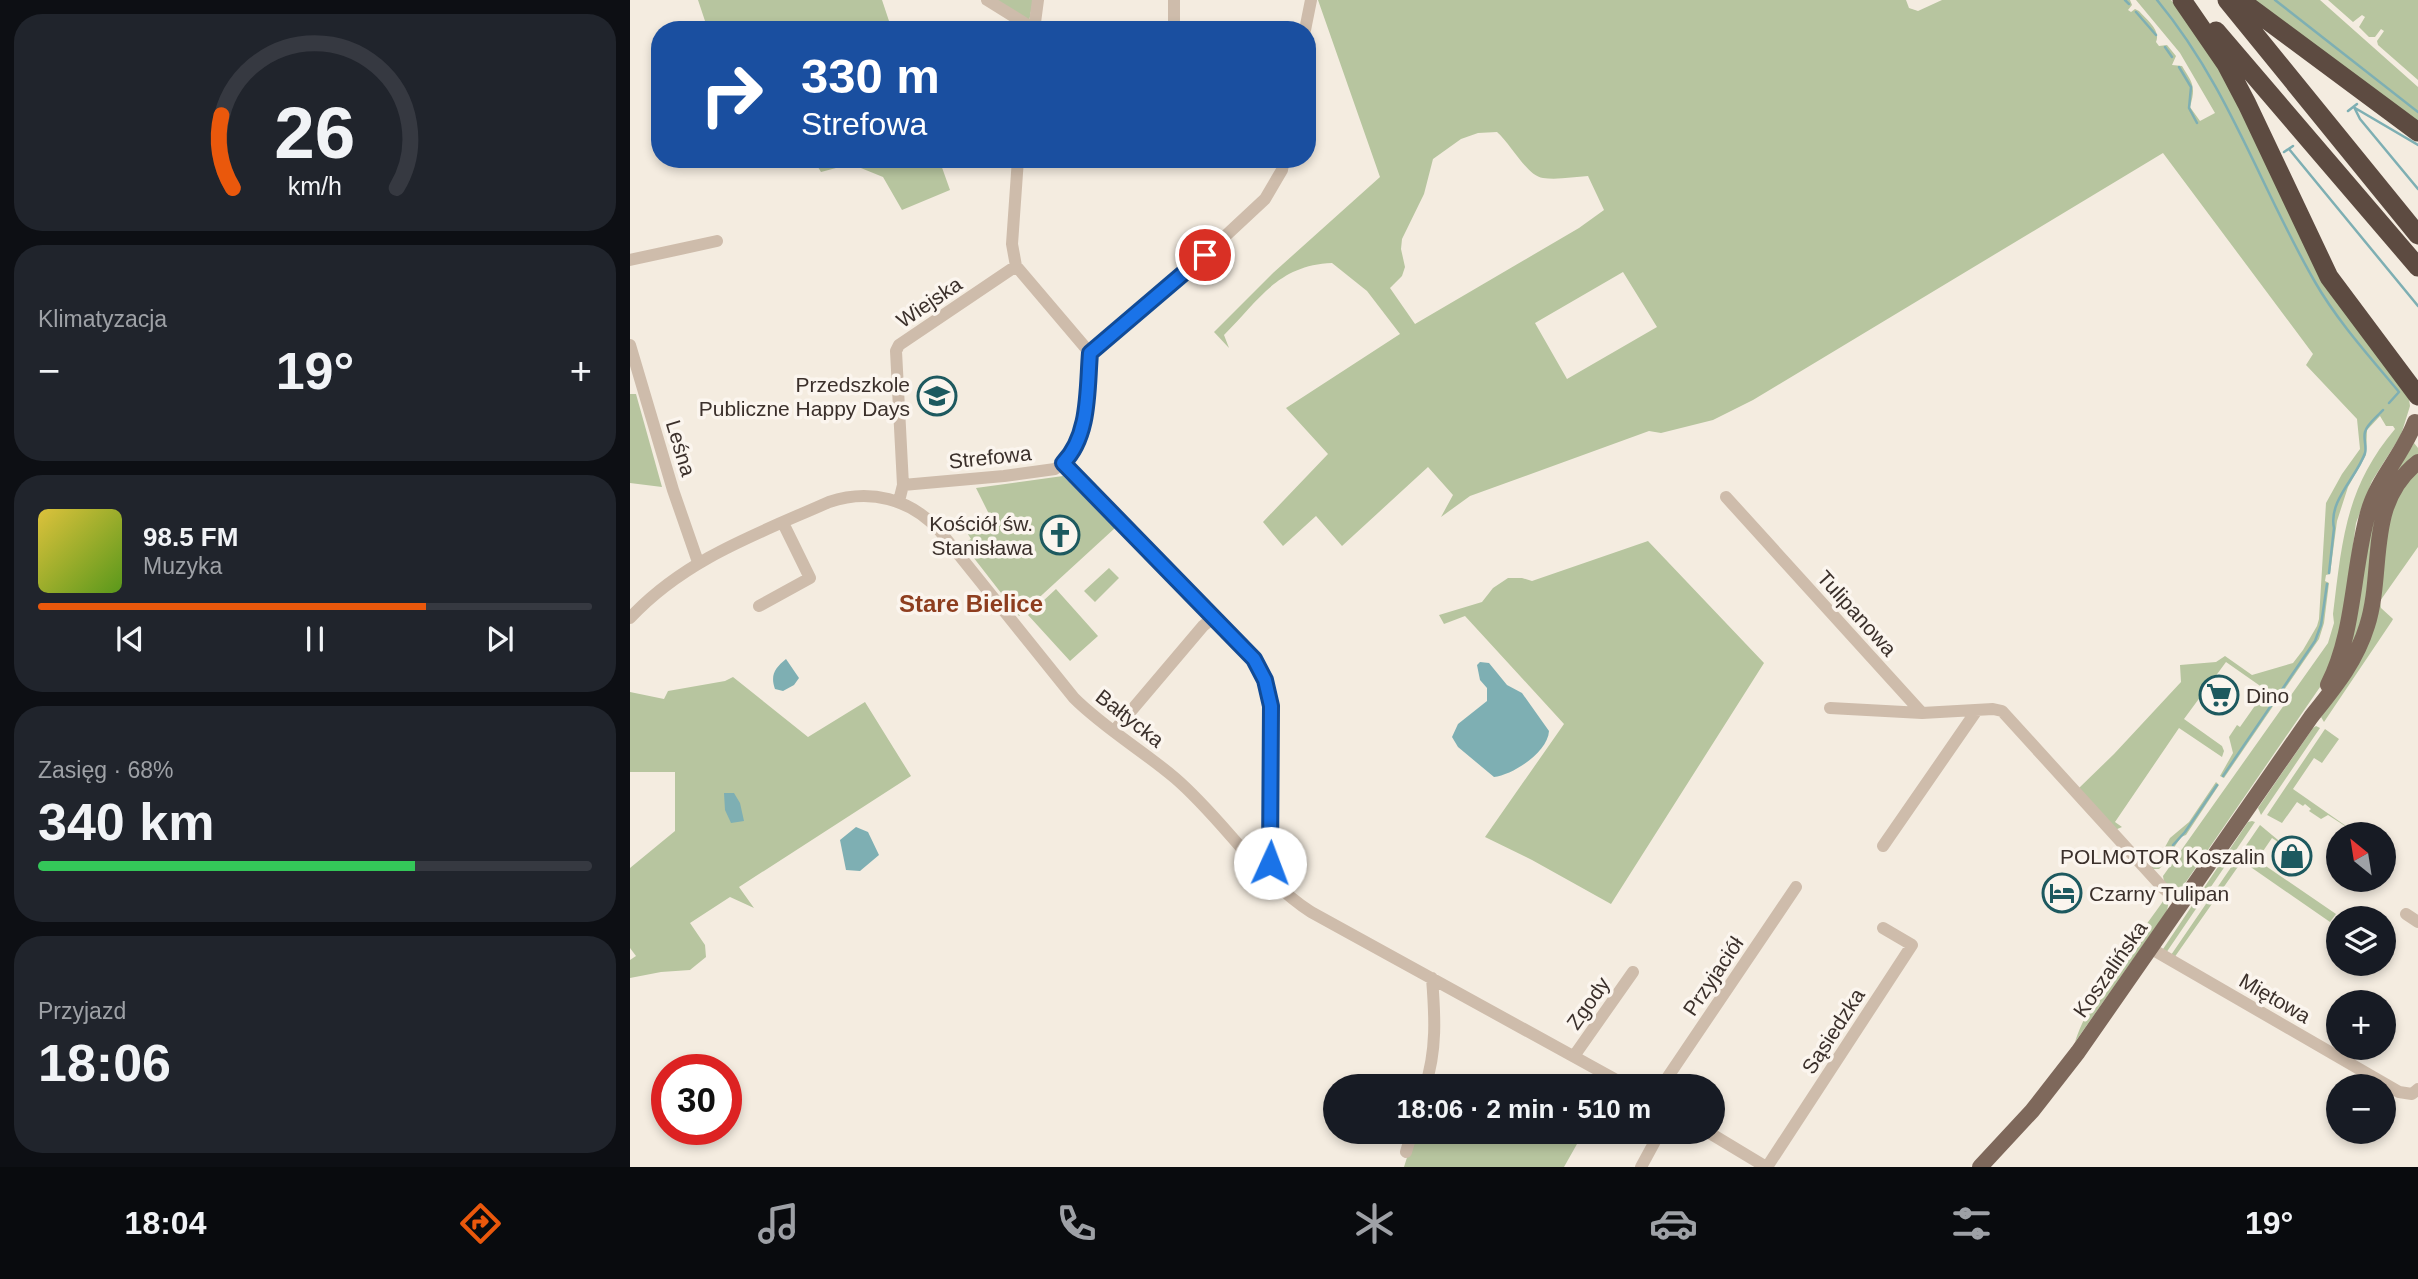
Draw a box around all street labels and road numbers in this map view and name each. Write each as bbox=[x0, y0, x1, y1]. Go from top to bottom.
street label: Wiejska bbox=[892, 272, 966, 332]
street label: Leśna bbox=[662, 417, 700, 479]
street label: Strefowa bbox=[948, 441, 1033, 473]
street label: Tulipanowa bbox=[1813, 566, 1901, 661]
street label: Bałtycka bbox=[1092, 685, 1169, 752]
street label: Koszalińska bbox=[2068, 916, 2152, 1021]
street label: Przyjaciół bbox=[1678, 932, 1748, 1020]
street label: Miętowa bbox=[2235, 968, 2315, 1028]
street label: Zgody bbox=[1562, 972, 1614, 1034]
street label: Sąsiedzka bbox=[1797, 984, 1869, 1078]

